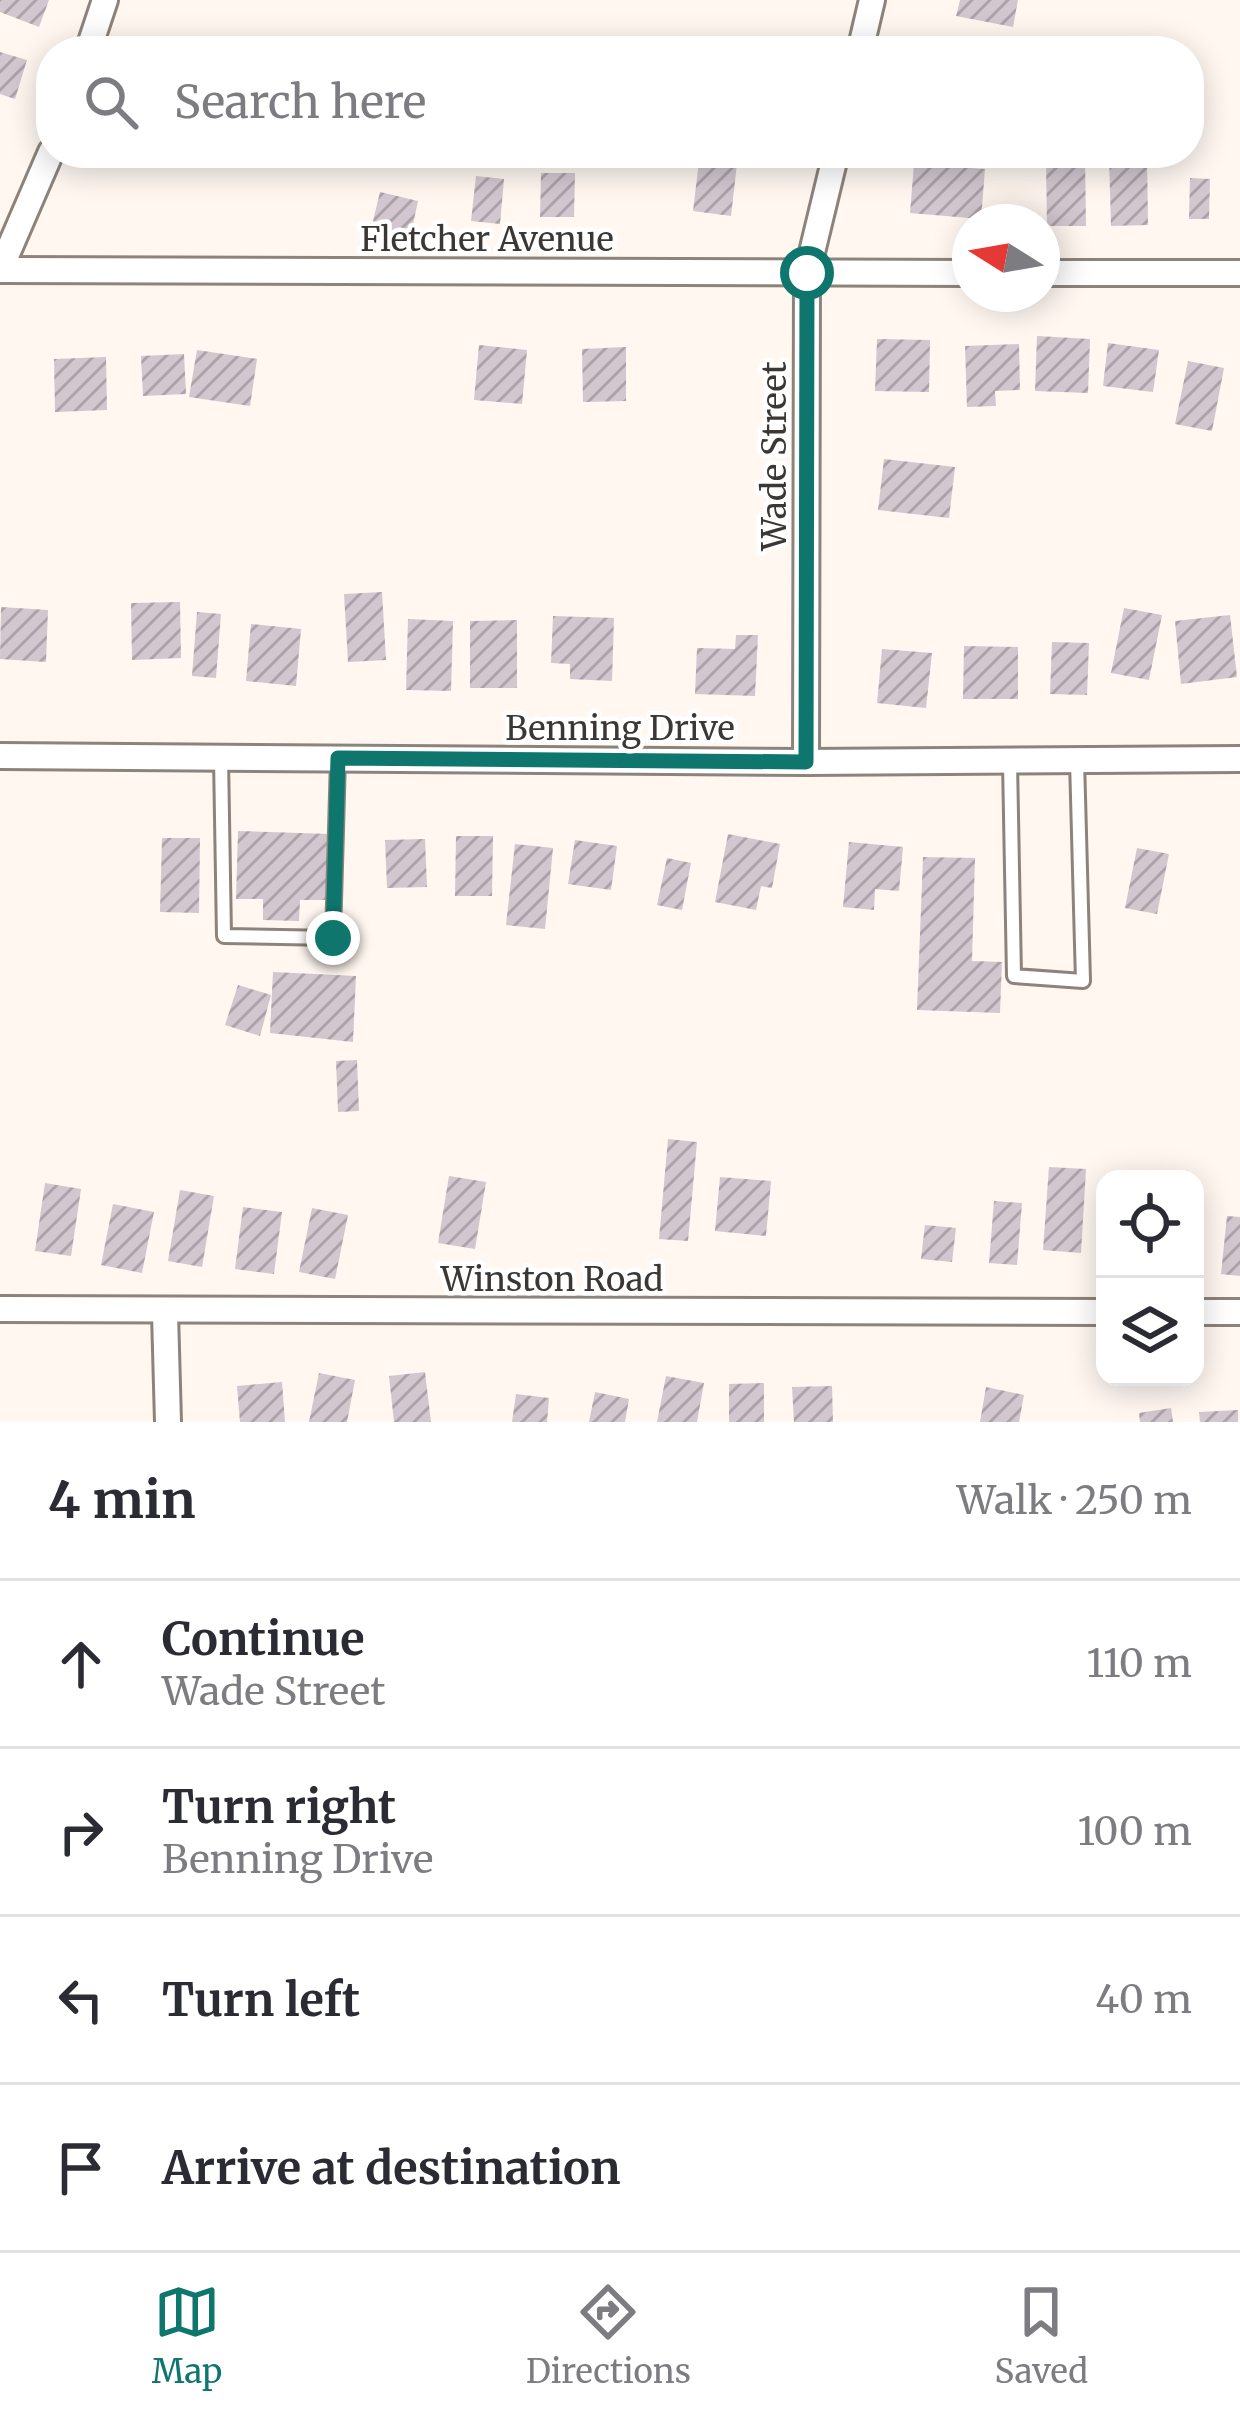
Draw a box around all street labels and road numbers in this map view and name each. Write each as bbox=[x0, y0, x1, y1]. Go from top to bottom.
street label: Fletcher Avenue bbox=[360, 219, 614, 260]
street label: Wade Street bbox=[754, 361, 795, 552]
street label: Benning Drive bbox=[505, 708, 735, 749]
street label: Winston Road bbox=[440, 1259, 663, 1300]

